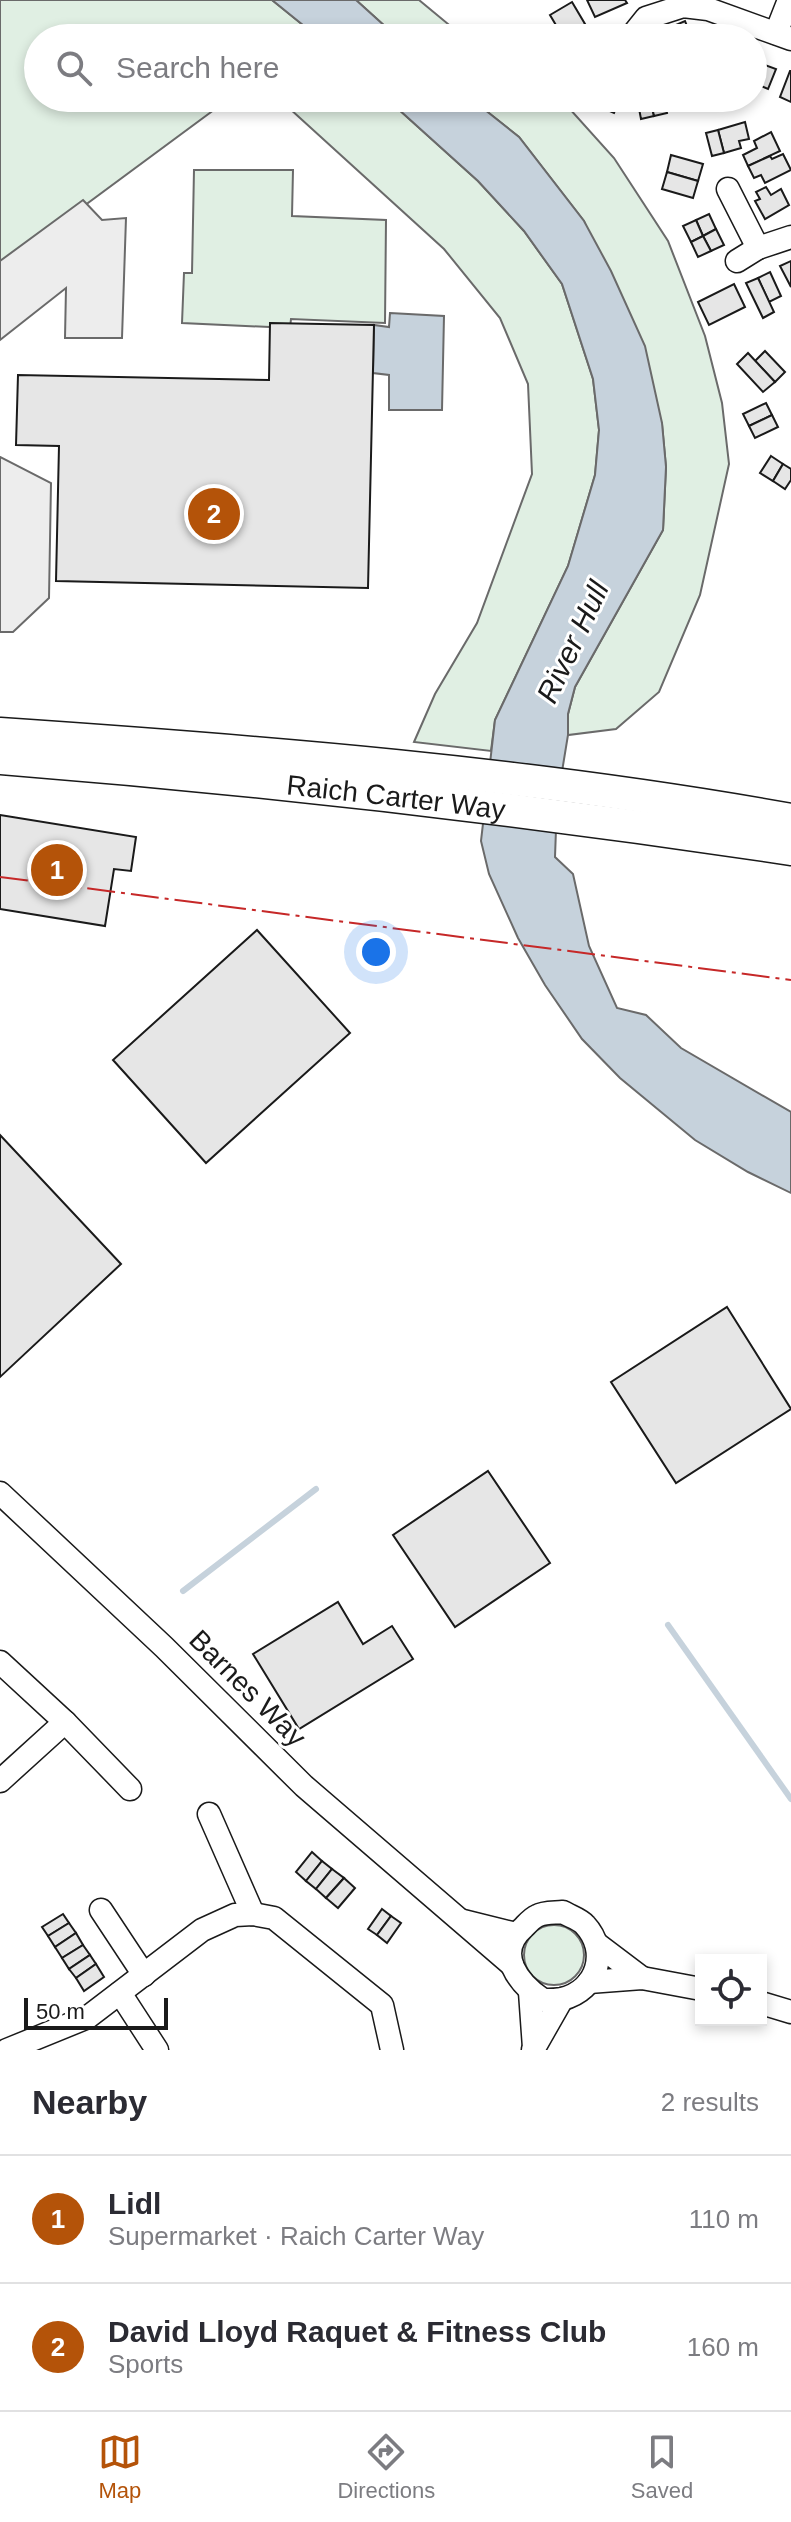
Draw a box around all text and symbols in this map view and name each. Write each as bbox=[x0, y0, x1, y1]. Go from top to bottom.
search box bbox=[24, 24, 767, 112]
icon: search bbox=[52, 46, 96, 90]
text: Search here bbox=[116, 51, 279, 84]
pin: 2 bbox=[188, 484, 240, 544]
water label: River Hull bbox=[530, 575, 616, 708]
street label: Raich Carter Way bbox=[285, 769, 507, 825]
pin: 1 bbox=[31, 840, 83, 900]
your location bbox=[356, 932, 396, 972]
street label: Barnes Way bbox=[183, 1624, 312, 1753]
map controls bbox=[695, 1954, 767, 2026]
button: locate bbox=[695, 1954, 767, 2026]
scale bar bbox=[24, 1994, 168, 2030]
text: 50 m bbox=[36, 1999, 85, 2024]
text: Nearby bbox=[32, 2083, 147, 2121]
text: 2 results bbox=[661, 2087, 759, 2117]
text: Lidl bbox=[108, 2187, 161, 2220]
text: 1 bbox=[51, 2204, 65, 2234]
text: 110 m bbox=[689, 2204, 759, 2234]
text: Supermarket · Raich Carter Way bbox=[108, 2221, 484, 2251]
text: David Lloyd Raquet & Fitness Club bbox=[108, 2315, 606, 2348]
text: 2 bbox=[51, 2332, 65, 2362]
text: 160 m bbox=[687, 2332, 759, 2362]
text: Sports bbox=[108, 2349, 183, 2379]
tab: Map bbox=[98, 2430, 142, 2504]
tab: Directions bbox=[337, 2430, 435, 2504]
tab: Saved bbox=[631, 2430, 693, 2504]

